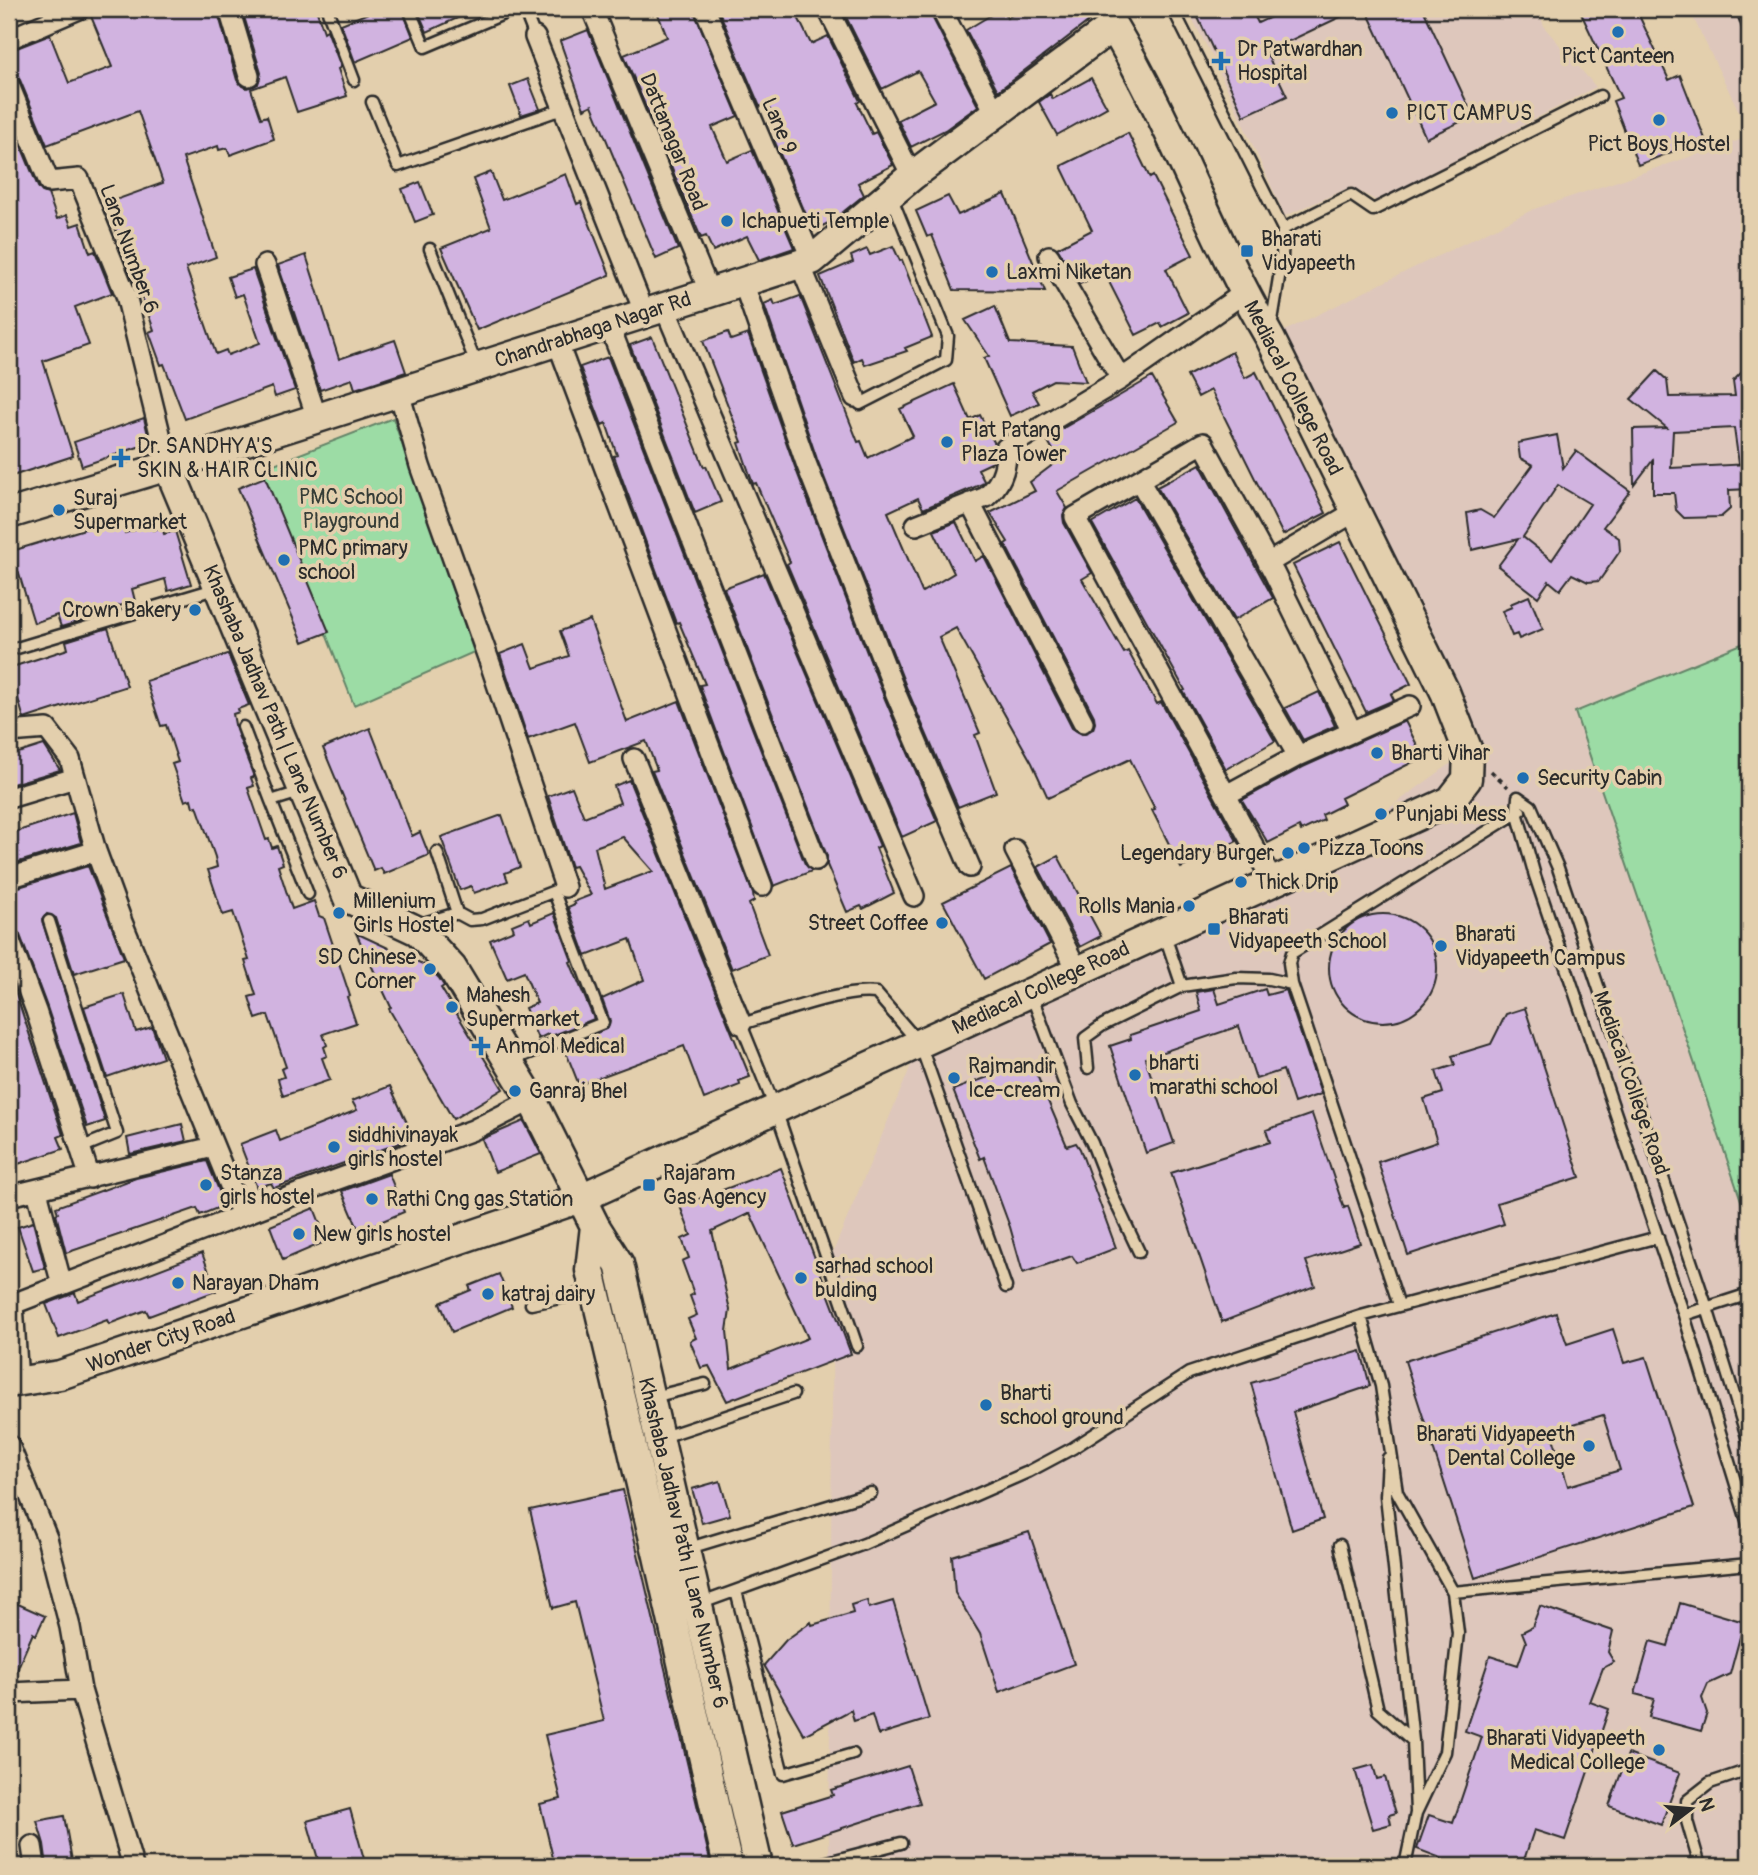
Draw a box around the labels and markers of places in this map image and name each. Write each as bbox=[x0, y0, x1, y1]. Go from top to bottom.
marker: Pict Canteen bbox=[1610, 24, 1626, 40]
place label: Dr Patwardhan Hospital bbox=[1237, 36, 1363, 87]
place label: Pict Canteen bbox=[1561, 43, 1675, 70]
marker: Dr Patwardhan Hospital bbox=[1211, 51, 1231, 71]
place label: PICT CAMPUS bbox=[1406, 100, 1532, 127]
marker: PICT CAMPUS bbox=[1384, 105, 1400, 121]
marker: Pict Boys Hostel bbox=[1651, 112, 1667, 128]
place label: Pict Boys Hostel bbox=[1588, 131, 1730, 158]
place label: Ichapueti Temple bbox=[741, 208, 890, 235]
marker: Ichapueti Temple bbox=[719, 213, 735, 229]
place label: Bharati Vidyapeeth bbox=[1261, 226, 1355, 277]
marker: Bharati Vidyapeeth bbox=[1239, 243, 1255, 259]
place label: Laxmi Niketan bbox=[1006, 259, 1132, 286]
marker: Laxmi Niketan bbox=[984, 264, 1000, 280]
place label: Flat Patang Plaza Tower bbox=[961, 417, 1067, 468]
place label: Dr. SANDHYA'S SKIN & HAIR CLINIC bbox=[137, 433, 318, 484]
marker: Flat Patang Plaza Tower bbox=[939, 434, 955, 450]
marker: Dr. SANDHYA'S SKIN & HAIR CLINIC bbox=[111, 448, 131, 468]
place label: Suraj Supermarket bbox=[73, 485, 188, 536]
marker: Suraj Supermarket bbox=[51, 502, 67, 518]
place label: PMC primary school bbox=[298, 535, 408, 586]
marker: PMC primary school bbox=[276, 552, 292, 568]
place label: Crown Bakery bbox=[62, 597, 181, 624]
marker: Crown Bakery bbox=[187, 602, 203, 618]
place label: Bharti Vihar bbox=[1391, 740, 1491, 767]
marker: Bharti Vihar bbox=[1369, 745, 1385, 761]
place label: Security Cabin bbox=[1537, 765, 1663, 792]
marker: Security Cabin bbox=[1515, 770, 1531, 786]
place label: Punjabi Mess bbox=[1395, 801, 1507, 828]
marker: Punjabi Mess bbox=[1373, 806, 1389, 822]
place label: Pizza Toons bbox=[1318, 835, 1424, 862]
place label: Legendary Burger bbox=[1120, 840, 1275, 867]
marker: Pizza Toons bbox=[1296, 840, 1312, 856]
marker: Legendary Burger bbox=[1280, 845, 1296, 861]
place label: Thick Drip bbox=[1255, 869, 1339, 896]
marker: Thick Drip bbox=[1233, 874, 1249, 890]
place label: Millenium Girls Hostel bbox=[353, 888, 455, 939]
place label: Rolls Mania bbox=[1078, 893, 1175, 920]
marker: Rolls Mania bbox=[1181, 898, 1197, 914]
place label: Bharati Vidyapeeth School bbox=[1228, 904, 1387, 955]
marker: Millenium Girls Hostel bbox=[331, 905, 347, 921]
place label: Street Coffee bbox=[808, 910, 929, 937]
marker: Street Coffee bbox=[934, 915, 950, 931]
marker: Bharati Vidyapeeth School bbox=[1206, 921, 1222, 937]
place label: Bharati Vidyapeeth Campus bbox=[1455, 921, 1626, 972]
marker: Bharati Vidyapeeth Campus bbox=[1433, 938, 1449, 954]
place label: SD Chinese Corner bbox=[318, 944, 417, 995]
marker: SD Chinese Corner bbox=[422, 961, 438, 977]
place label: Mahesh Supermarket bbox=[466, 982, 581, 1033]
marker: Mahesh Supermarket bbox=[444, 999, 460, 1015]
place label: Anmol Medical bbox=[495, 1033, 625, 1060]
marker: Anmol Medical bbox=[473, 1038, 489, 1054]
place label: bharti marathi school bbox=[1149, 1050, 1278, 1101]
place label: Rajmandir Ice-cream bbox=[968, 1053, 1060, 1104]
marker: bharti marathi school bbox=[1127, 1067, 1143, 1083]
marker: Rajmandir Ice-cream bbox=[946, 1070, 962, 1086]
place label: Ganraj Bhel bbox=[529, 1078, 628, 1105]
marker: Ganraj Bhel bbox=[507, 1083, 523, 1099]
place label: siddhivinayak girls hostel bbox=[348, 1122, 458, 1173]
marker: siddhivinayak girls hostel bbox=[326, 1139, 342, 1155]
place label: Stanza girls hostel bbox=[220, 1160, 315, 1211]
place label: Rajaram Gas Agency bbox=[663, 1160, 766, 1211]
marker: Stanza girls hostel bbox=[198, 1177, 214, 1193]
marker: Rajaram Gas Agency bbox=[641, 1177, 657, 1193]
place label: Rathi Cng gas Station bbox=[386, 1186, 573, 1213]
marker: Rathi Cng gas Station bbox=[364, 1191, 380, 1207]
place label: New girls hostel bbox=[313, 1221, 451, 1248]
marker: New girls hostel bbox=[291, 1226, 307, 1242]
place label: sarhad school bulding bbox=[815, 1253, 934, 1304]
place label: Narayan Dham bbox=[192, 1270, 319, 1297]
marker: sarhad school bulding bbox=[793, 1270, 809, 1286]
marker: Narayan Dham bbox=[170, 1275, 186, 1291]
place label: katraj dairy bbox=[502, 1281, 595, 1308]
marker: katraj dairy bbox=[480, 1286, 496, 1302]
place label: Bharti school ground bbox=[1000, 1380, 1124, 1431]
marker: Bharti school ground bbox=[978, 1397, 994, 1413]
place label: Bharati Vidyapeeth Dental College bbox=[1416, 1421, 1576, 1472]
marker: Bharati Vidyapeeth Dental College bbox=[1581, 1438, 1597, 1454]
place label: Bharati Vidyapeeth Medical College bbox=[1486, 1725, 1646, 1776]
marker: Bharati Vidyapeeth Medical College bbox=[1651, 1742, 1667, 1758]

